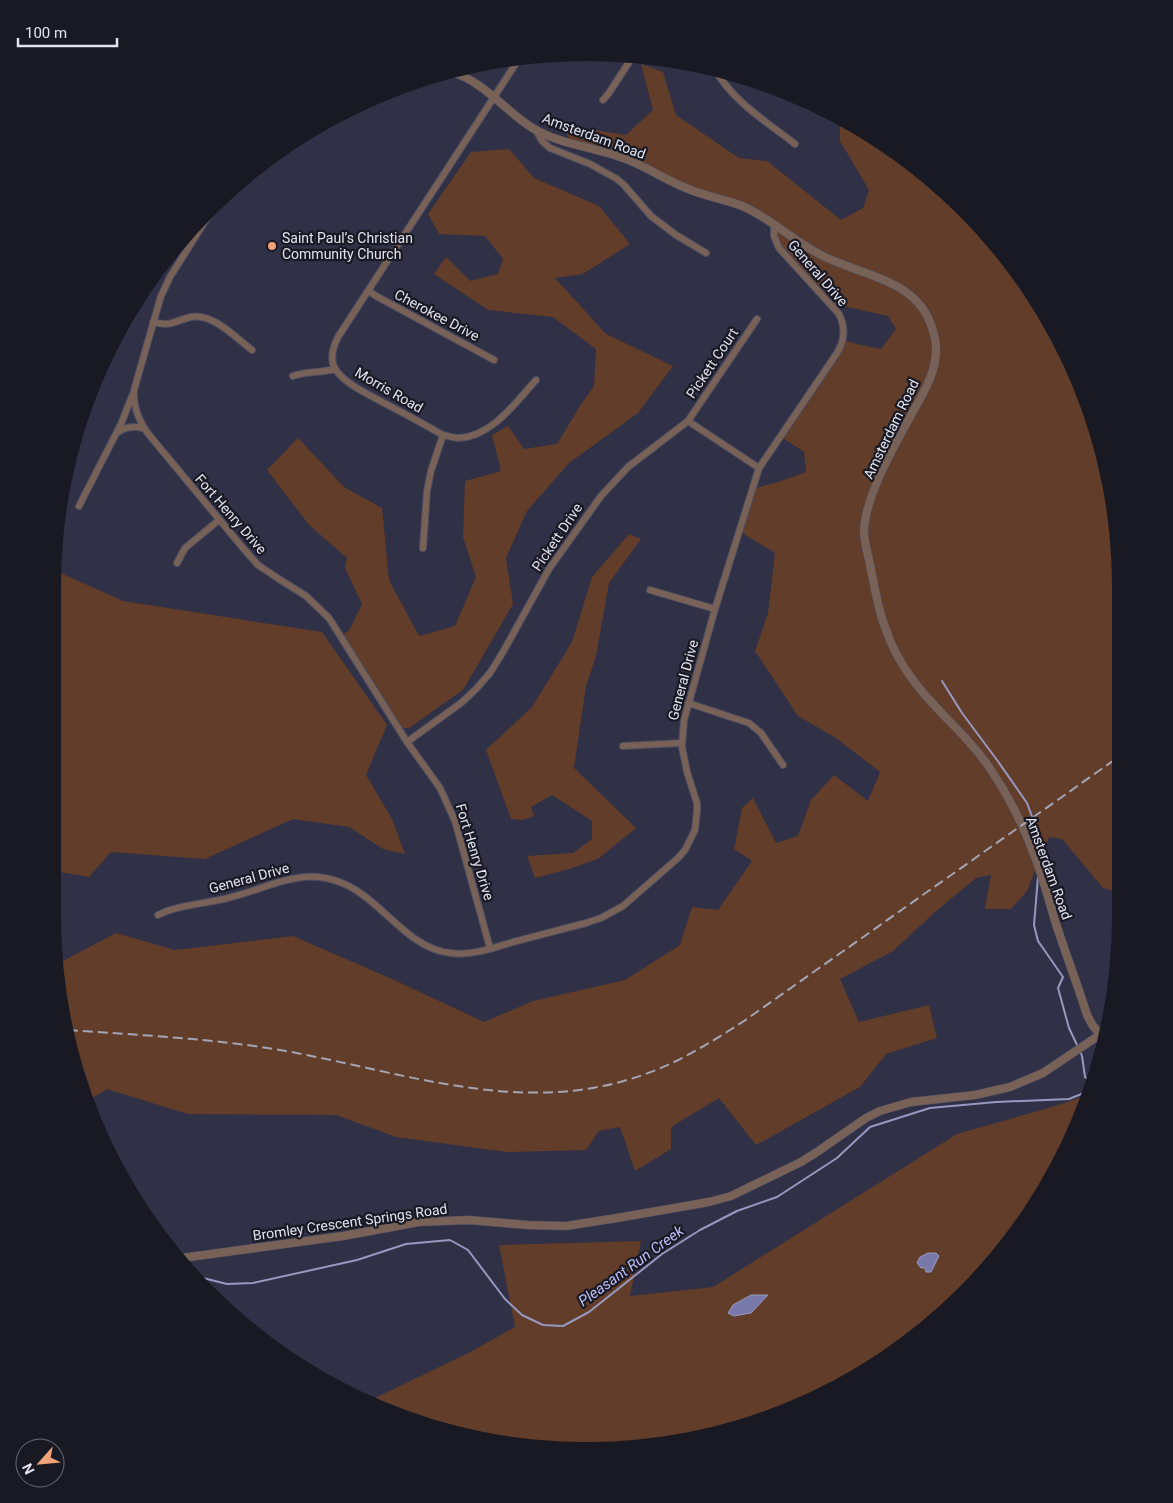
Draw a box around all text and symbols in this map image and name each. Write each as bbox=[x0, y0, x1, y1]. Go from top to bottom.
scale bar bbox=[18, 15, 116, 47]
text: 100 m bbox=[25, 24, 67, 42]
street label: Amsterdam Road bbox=[540, 110, 648, 162]
place label: Saint Paul’s Christian Community Church bbox=[282, 230, 413, 262]
street label: General Drive bbox=[785, 237, 851, 309]
marker: Saint Paul’s Christian Community Church bbox=[266, 240, 278, 252]
street label: Cherokee Drive bbox=[392, 286, 482, 344]
street label: Pickett Court bbox=[683, 325, 742, 401]
street label: Morris Road bbox=[352, 364, 426, 416]
street label: Amsterdam Road bbox=[860, 377, 922, 481]
street label: Fort Henry Drive bbox=[192, 471, 270, 557]
street label: Pickett Drive bbox=[529, 500, 585, 574]
street label: General Drive bbox=[665, 638, 701, 722]
street label: Fort Henry Drive bbox=[453, 802, 497, 902]
street label: Amsterdam Road bbox=[1023, 814, 1075, 922]
street label: General Drive bbox=[207, 860, 291, 896]
street label: Bromley Crescent Springs Road bbox=[252, 1200, 448, 1244]
water label: Pleasant Run Creek bbox=[575, 1221, 688, 1310]
north arrow bbox=[15, 1438, 65, 1488]
text: N bbox=[19, 1461, 38, 1477]

